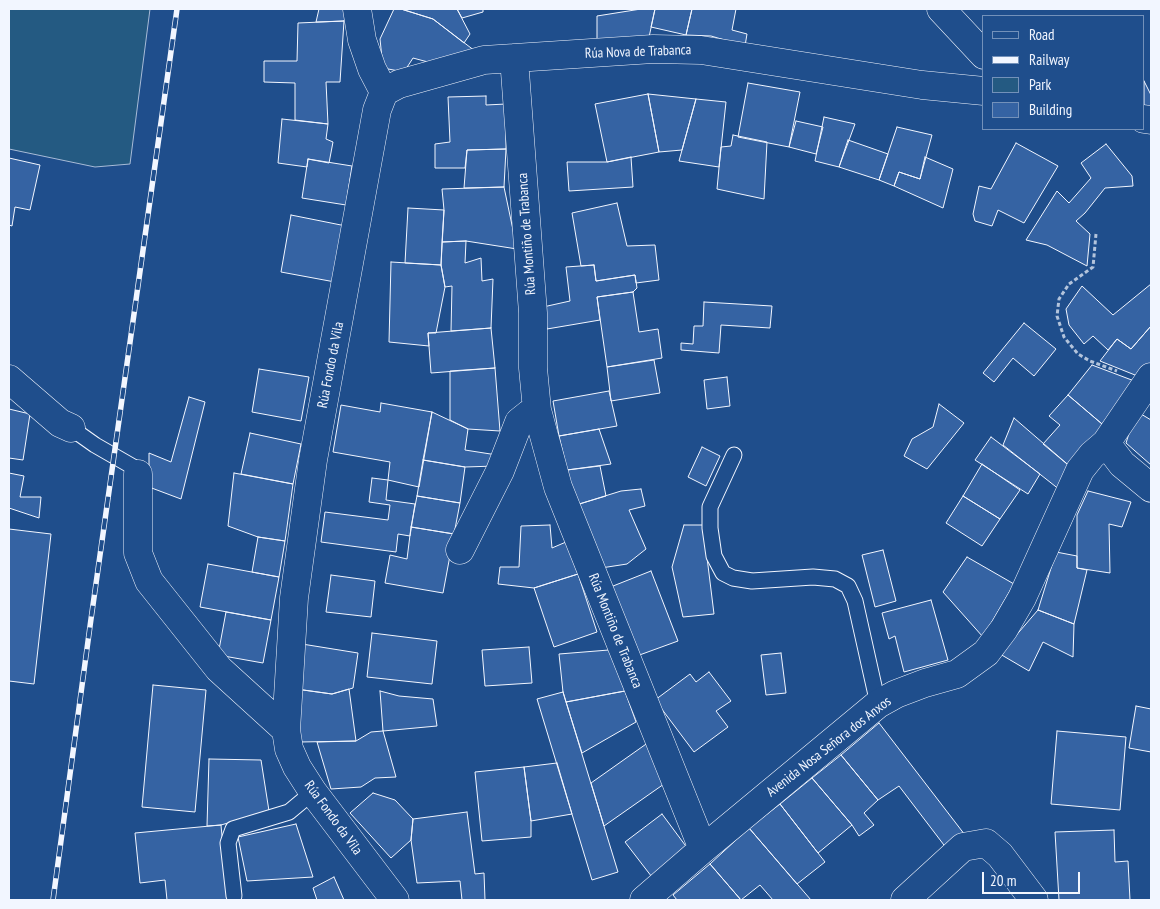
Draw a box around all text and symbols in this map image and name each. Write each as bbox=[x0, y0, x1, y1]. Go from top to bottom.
legend bbox=[982, 15, 1145, 130]
text: Road bbox=[1029, 25, 1055, 44]
street label: Rúa Nova de Trabanca bbox=[584, 42, 692, 62]
text: Railway bbox=[1029, 50, 1069, 69]
text: Park bbox=[1029, 75, 1051, 94]
text: Building bbox=[1029, 100, 1072, 119]
street label: Rúa Montiño de Trabanca bbox=[514, 172, 540, 296]
street label: Rúa Fondo da Vila bbox=[314, 320, 348, 410]
street label: Rúa Montiño de Trabanca bbox=[584, 571, 646, 691]
street label: Avenida Nosa Señora dos Anxos bbox=[763, 693, 895, 801]
street label: Rúa Fondo da Vila bbox=[301, 778, 365, 858]
scale bar bbox=[985, 862, 1082, 894]
text: 20 m bbox=[990, 871, 1016, 890]

